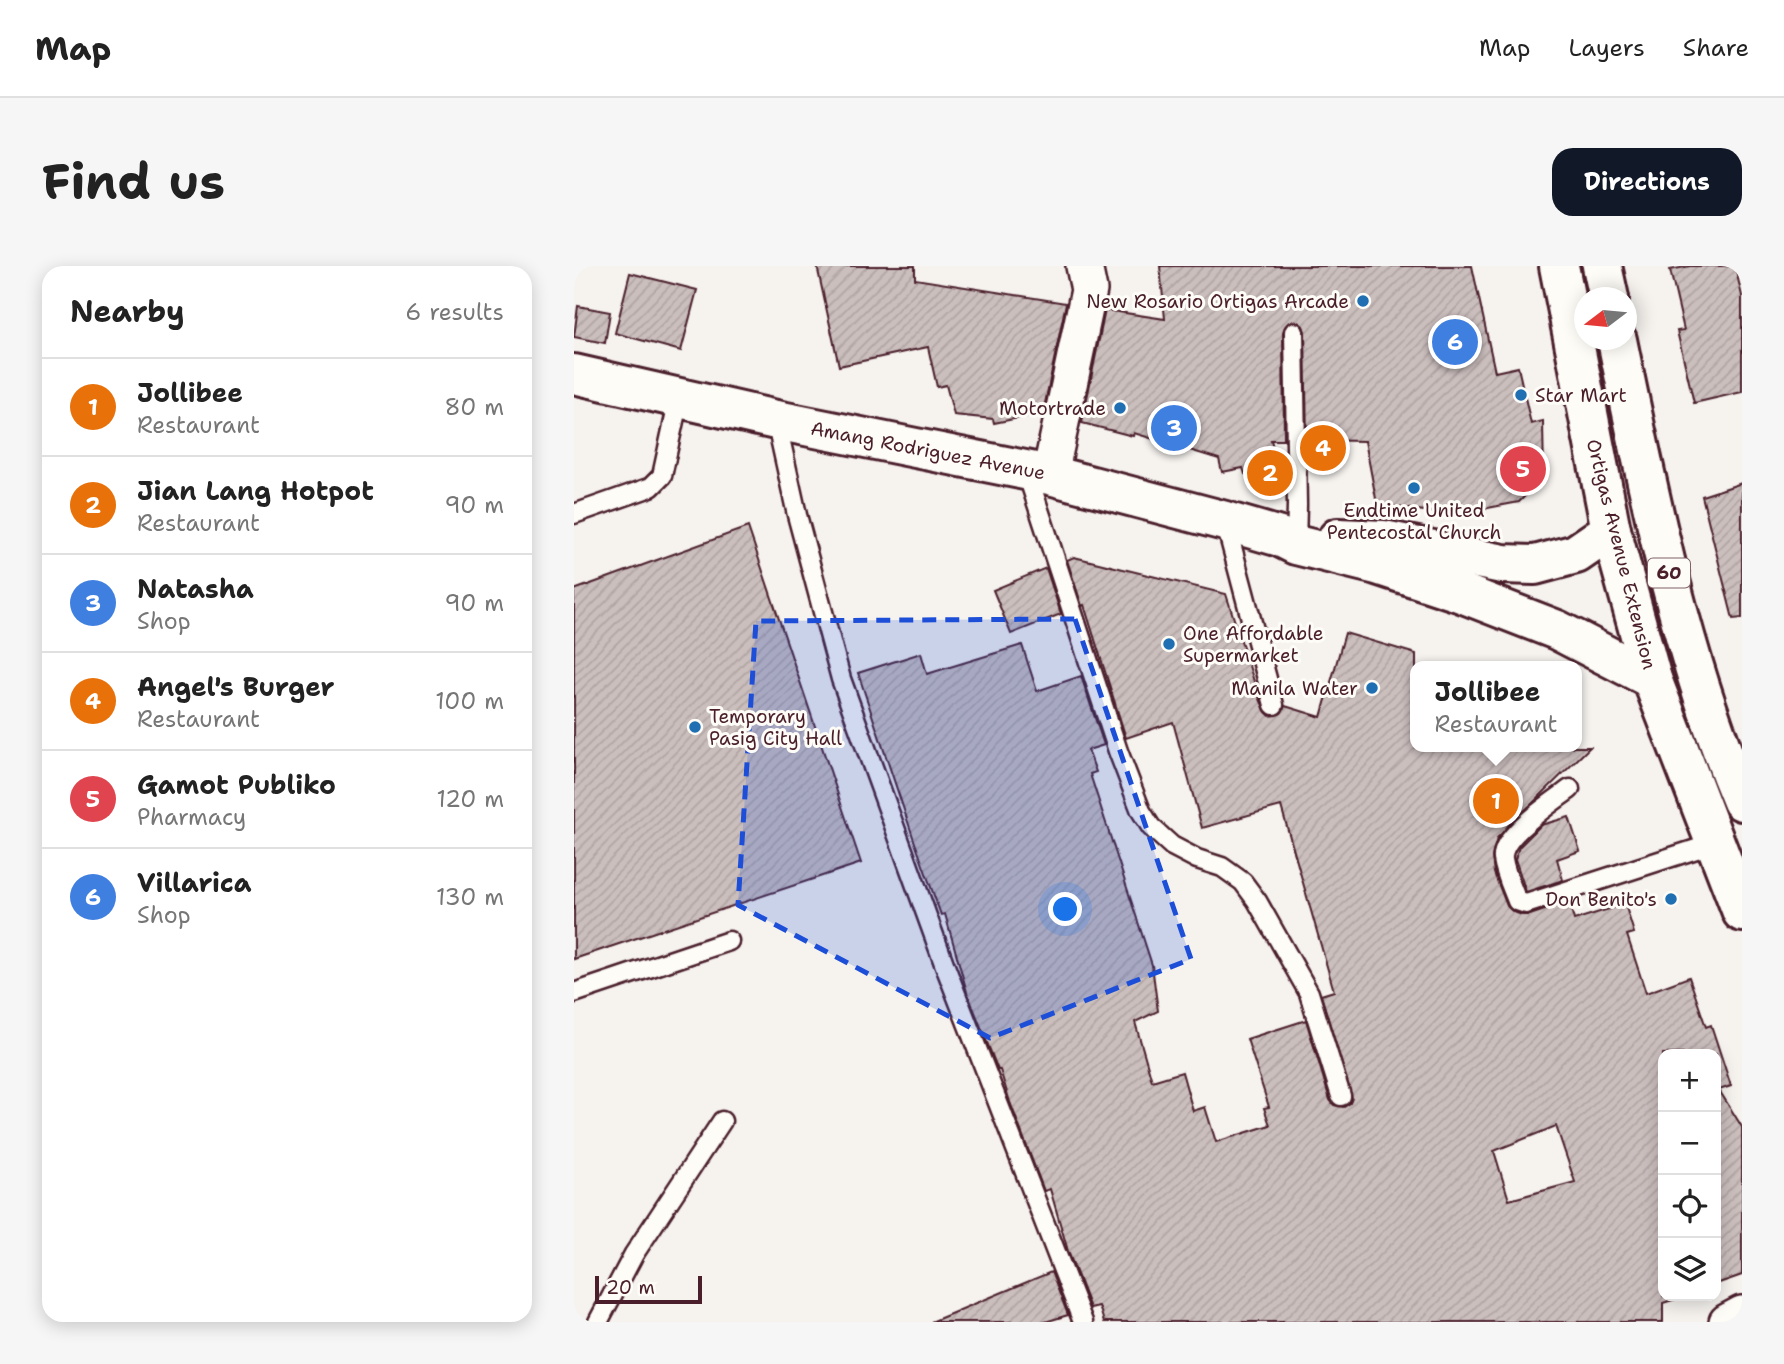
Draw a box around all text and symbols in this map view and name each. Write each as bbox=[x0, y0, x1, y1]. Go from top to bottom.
text: Map bbox=[35, 26, 111, 71]
text: Map bbox=[1479, 32, 1530, 64]
text: Layers bbox=[1568, 32, 1645, 64]
text: Share bbox=[1683, 32, 1749, 64]
button: Directions bbox=[1552, 148, 1742, 216]
text: Find us bbox=[42, 149, 225, 215]
north arrow bbox=[1574, 287, 1637, 350]
place label: New Rosario Ortigas Arcade bbox=[1086, 289, 1349, 314]
text: Nearby bbox=[70, 291, 185, 332]
marker: New Rosario Ortigas Arcade bbox=[1355, 293, 1371, 309]
text: 6 results bbox=[405, 297, 504, 327]
pin: 6 bbox=[1432, 316, 1478, 368]
text: Jollibee bbox=[137, 375, 243, 410]
place label: Star Mart bbox=[1535, 383, 1627, 408]
marker: Star Mart bbox=[1513, 387, 1529, 403]
text: 1 bbox=[88, 392, 98, 422]
text: 80 m bbox=[445, 392, 504, 422]
place label: Motortrade bbox=[999, 396, 1106, 421]
marker: Motortrade bbox=[1112, 400, 1128, 416]
pin: 3 bbox=[1151, 402, 1197, 454]
text: Restaurant bbox=[137, 410, 260, 440]
street label: Amang Rodriguez Avenue bbox=[808, 415, 1047, 486]
pin: 4 bbox=[1300, 422, 1346, 474]
street label: Ortigas Avenue Extension bbox=[1581, 436, 1662, 672]
pin: 5 bbox=[1500, 443, 1546, 495]
pin: 2 bbox=[1247, 447, 1293, 499]
text: Jian Lang Hotpot bbox=[137, 473, 374, 508]
marker: Endtime United Pentecostal Church bbox=[1406, 480, 1422, 496]
text: 2 bbox=[85, 490, 101, 520]
text: 90 m bbox=[444, 490, 504, 520]
place label: Endtime United Pentecostal Church bbox=[1327, 498, 1501, 545]
text: Restaurant bbox=[137, 508, 260, 538]
road number: 60 bbox=[1648, 558, 1690, 587]
text: Natasha bbox=[137, 571, 254, 606]
text: 3 bbox=[85, 588, 101, 618]
text: 90 m bbox=[444, 588, 504, 618]
text: Shop bbox=[137, 606, 191, 636]
place label: One Affordable Supermarket bbox=[1183, 621, 1323, 668]
marker: One Affordable Supermarket bbox=[1161, 636, 1177, 652]
popup bbox=[1410, 661, 1582, 752]
text: Angel's Burger bbox=[137, 669, 334, 704]
text: Jollibee bbox=[1434, 674, 1540, 709]
place label: Manila Water bbox=[1231, 676, 1358, 701]
marker: Manila Water bbox=[1364, 680, 1380, 696]
text: 4 bbox=[85, 686, 101, 716]
text: 100 m bbox=[435, 686, 504, 716]
text: Restaurant bbox=[137, 704, 260, 734]
place label: Temporary Pasig City Hall bbox=[709, 704, 842, 751]
text: Restaurant bbox=[1434, 709, 1558, 739]
marker: Temporary Pasig City Hall bbox=[687, 719, 703, 735]
text: Gamot Publiko bbox=[137, 767, 336, 802]
pin: 1 bbox=[1473, 775, 1519, 827]
text: 5 bbox=[86, 784, 100, 814]
text: 120 m bbox=[436, 784, 504, 814]
text: Pharmacy bbox=[137, 802, 246, 832]
text: Villarica bbox=[137, 865, 251, 900]
text: 6 bbox=[85, 882, 101, 912]
text: 130 m bbox=[436, 882, 504, 912]
place label: Don Benito's bbox=[1546, 887, 1657, 912]
marker: Don Benito's bbox=[1663, 891, 1679, 907]
your location bbox=[1048, 892, 1082, 926]
text: Shop bbox=[137, 900, 191, 930]
map controls bbox=[1658, 1049, 1721, 1301]
button: + bbox=[1658, 1049, 1721, 1112]
button: − bbox=[1658, 1112, 1721, 1175]
button: locate bbox=[1658, 1175, 1721, 1238]
button: layers bbox=[1658, 1238, 1721, 1301]
scale bar bbox=[595, 1273, 702, 1305]
text: 20 m bbox=[606, 1275, 655, 1300]

